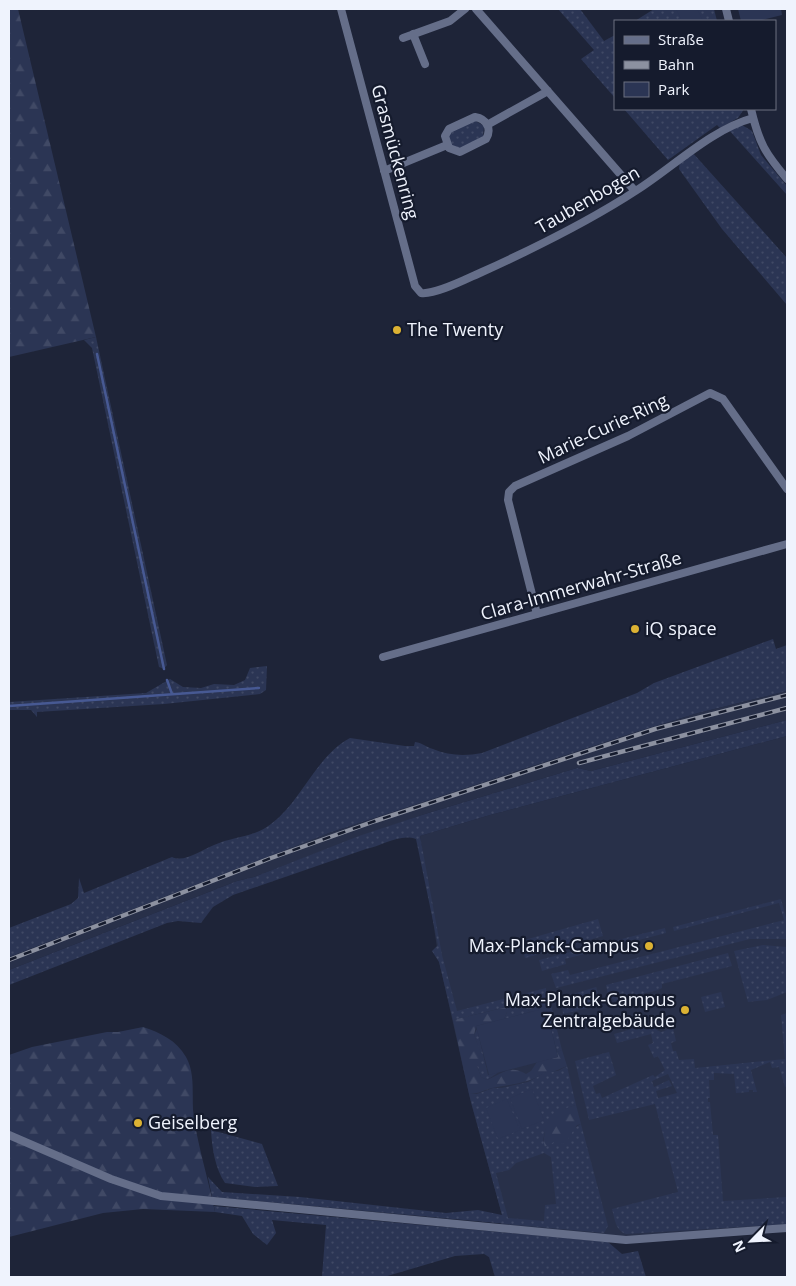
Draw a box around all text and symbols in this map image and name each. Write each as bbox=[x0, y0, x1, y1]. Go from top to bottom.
legend bbox=[614, 20, 776, 110]
text: Straße bbox=[658, 29, 704, 49]
text: Bahn bbox=[658, 54, 694, 74]
text: Park bbox=[658, 79, 689, 99]
street label: Grasmückenring bbox=[366, 82, 426, 222]
street label: Taubenbogen bbox=[531, 160, 644, 238]
place label: The Twenty bbox=[407, 317, 504, 341]
marker: The Twenty bbox=[391, 324, 403, 336]
street label: Marie-Curie-Ring bbox=[534, 387, 672, 469]
street label: Clara-Immerwahr-Straße bbox=[477, 545, 684, 625]
place label: iQ space bbox=[645, 616, 717, 640]
marker: iQ space bbox=[629, 623, 641, 635]
place label: Max-Planck-Campus bbox=[469, 933, 639, 957]
marker: Max-Planck-Campus bbox=[643, 940, 655, 952]
place label: Max-Planck-Campus Zentralgebäude bbox=[505, 987, 675, 1032]
marker: Max-Planck-Campus Zentralgebäude bbox=[679, 1004, 691, 1016]
place label: Geiselberg bbox=[148, 1110, 237, 1134]
marker: Geiselberg bbox=[132, 1117, 144, 1129]
north arrow bbox=[726, 1216, 776, 1266]
text: N bbox=[728, 1237, 750, 1256]

